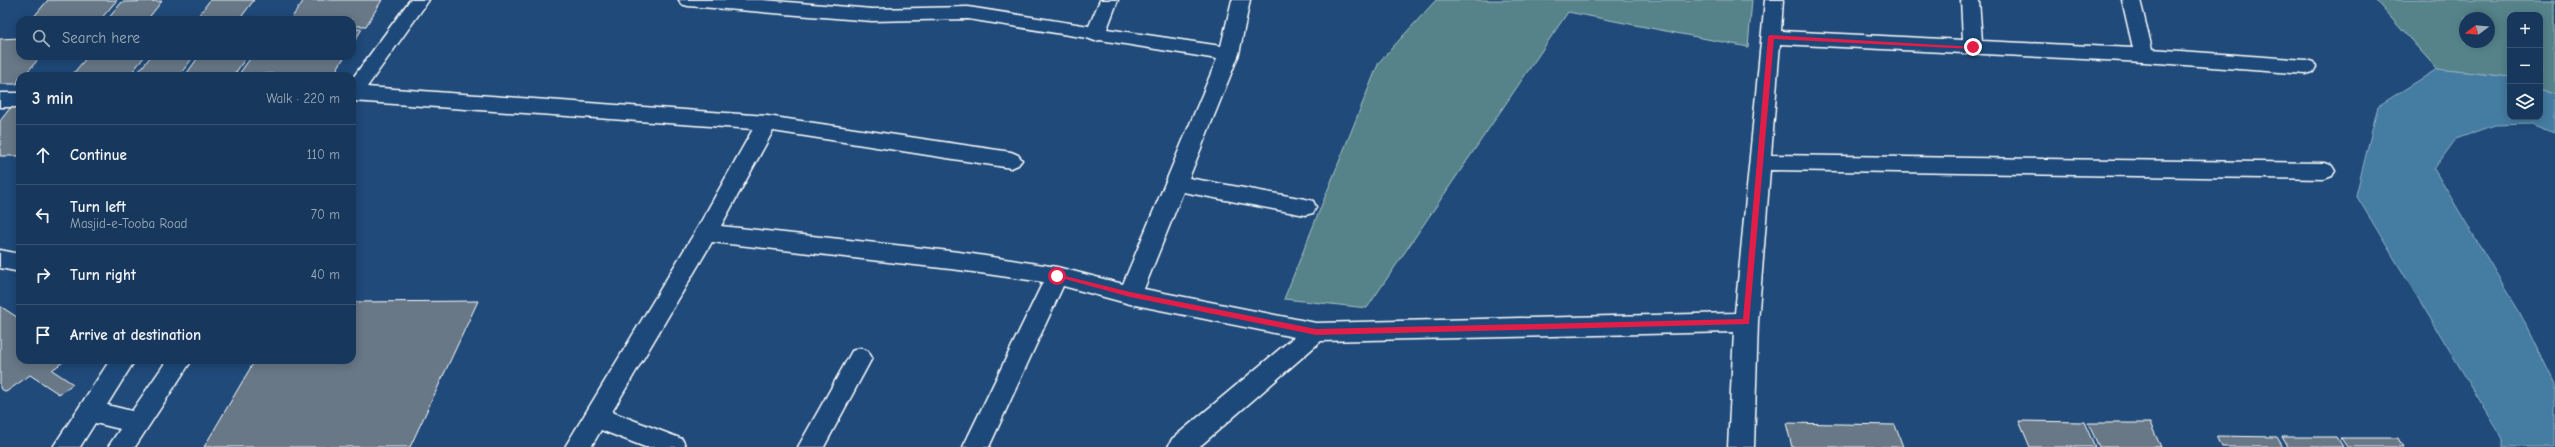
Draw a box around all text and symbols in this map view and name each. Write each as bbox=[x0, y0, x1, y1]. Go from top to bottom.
north arrow bbox=[2459, 12, 2495, 48]
map controls bbox=[2507, 12, 2543, 120]
button: + bbox=[2507, 12, 2543, 48]
search box bbox=[16, 16, 356, 60]
icon: search bbox=[30, 27, 52, 49]
text: Search here bbox=[62, 29, 140, 47]
route end bbox=[1964, 38, 1982, 56]
button: − bbox=[2507, 48, 2543, 84]
button: layers bbox=[2507, 84, 2543, 120]
text: 3 min bbox=[32, 89, 73, 108]
text: Walk · 220 m bbox=[266, 91, 340, 106]
icon: ahead bbox=[32, 144, 54, 166]
text: Continue bbox=[70, 146, 127, 164]
text: 110 m bbox=[307, 147, 340, 162]
text: Turn left bbox=[70, 198, 126, 216]
icon: left bbox=[32, 204, 54, 226]
text: 70 m bbox=[311, 207, 340, 222]
text: Masjid-e-Tooba Road bbox=[70, 216, 188, 231]
icon: right bbox=[32, 264, 54, 286]
text: Turn right bbox=[70, 266, 136, 284]
text: 40 m bbox=[311, 267, 340, 282]
route start bbox=[1048, 267, 1066, 285]
icon: arrive bbox=[32, 324, 54, 346]
text: Arrive at destination bbox=[70, 326, 201, 344]

